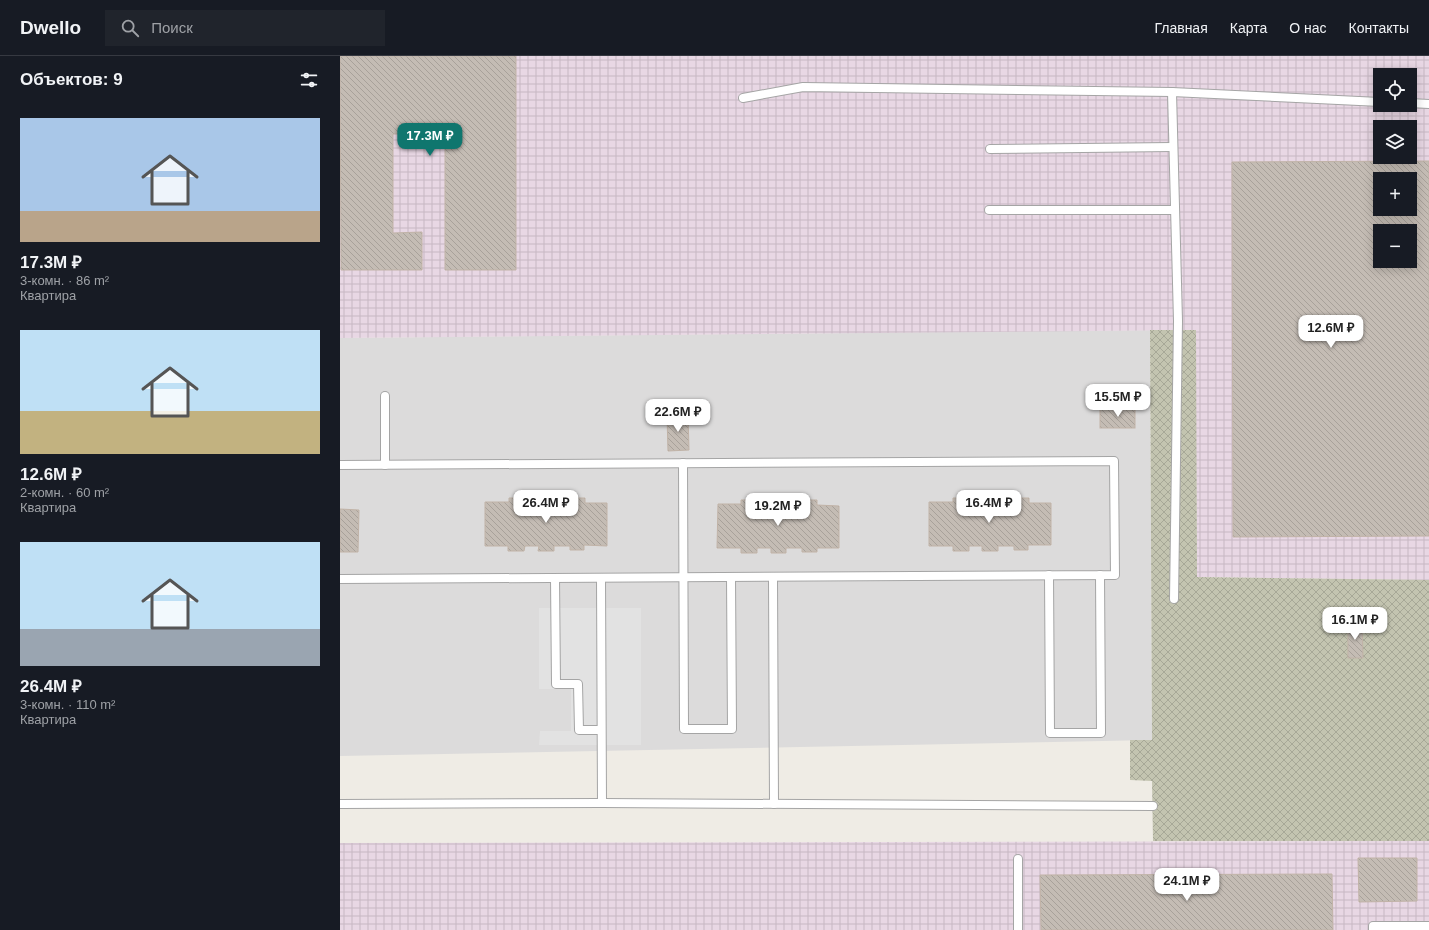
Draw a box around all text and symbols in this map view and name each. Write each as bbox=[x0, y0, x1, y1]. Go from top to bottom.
search box bbox=[105, 10, 385, 46]
text: Dwello bbox=[20, 17, 81, 38]
icon: search bbox=[119, 17, 141, 39]
text: Поиск bbox=[151, 19, 193, 36]
text: Главная bbox=[1154, 20, 1208, 36]
text: Карта bbox=[1230, 20, 1267, 36]
text: О нас bbox=[1289, 20, 1327, 36]
text: Контакты bbox=[1349, 20, 1409, 36]
map controls bbox=[1373, 68, 1417, 268]
button: locate bbox=[1373, 68, 1417, 112]
icon: filters bbox=[298, 69, 320, 91]
text: Объектов: 9 bbox=[20, 70, 123, 89]
button: layers bbox=[1373, 120, 1417, 164]
pin: 17.3M ₽ bbox=[393, 123, 467, 157]
text: 17.3M ₽ bbox=[406, 128, 454, 143]
icon: home bbox=[134, 144, 206, 216]
button: + bbox=[1373, 172, 1417, 216]
button: − bbox=[1373, 224, 1417, 268]
text: 17.3M ₽ bbox=[20, 253, 82, 272]
text: 3-комн. · 86 m² bbox=[20, 273, 109, 288]
text: Квартира bbox=[20, 288, 76, 303]
pin: 12.6M ₽ bbox=[1294, 315, 1368, 349]
text: 12.6M ₽ bbox=[1307, 320, 1355, 335]
icon: home bbox=[134, 356, 206, 428]
pin: 15.5M ₽ bbox=[1081, 384, 1155, 418]
text: 15.5M ₽ bbox=[1094, 389, 1142, 404]
pin: 22.6M ₽ bbox=[641, 399, 715, 433]
text: 22.6M ₽ bbox=[654, 404, 702, 419]
text: 12.6M ₽ bbox=[20, 465, 82, 484]
text: 2-комн. · 60 m² bbox=[20, 485, 109, 500]
pin: 26.4M ₽ bbox=[509, 490, 583, 524]
pin: 16.4M ₽ bbox=[952, 490, 1026, 524]
pin: 19.2M ₽ bbox=[741, 493, 815, 527]
text: 26.4M ₽ bbox=[522, 495, 570, 510]
text: 16.4M ₽ bbox=[965, 495, 1013, 510]
text: 19.2M ₽ bbox=[754, 498, 802, 513]
text: Квартира bbox=[20, 500, 76, 515]
icon: home bbox=[134, 568, 206, 640]
pin: 16.1M ₽ bbox=[1318, 607, 1392, 641]
text: 16.1M ₽ bbox=[1331, 612, 1379, 627]
text: 26.4M ₽ bbox=[20, 677, 82, 696]
text: 3-комн. · 110 m² bbox=[20, 697, 115, 712]
text: Квартира bbox=[20, 712, 76, 727]
pin: 24.1M ₽ bbox=[1150, 868, 1224, 902]
text: 24.1M ₽ bbox=[1163, 873, 1211, 888]

